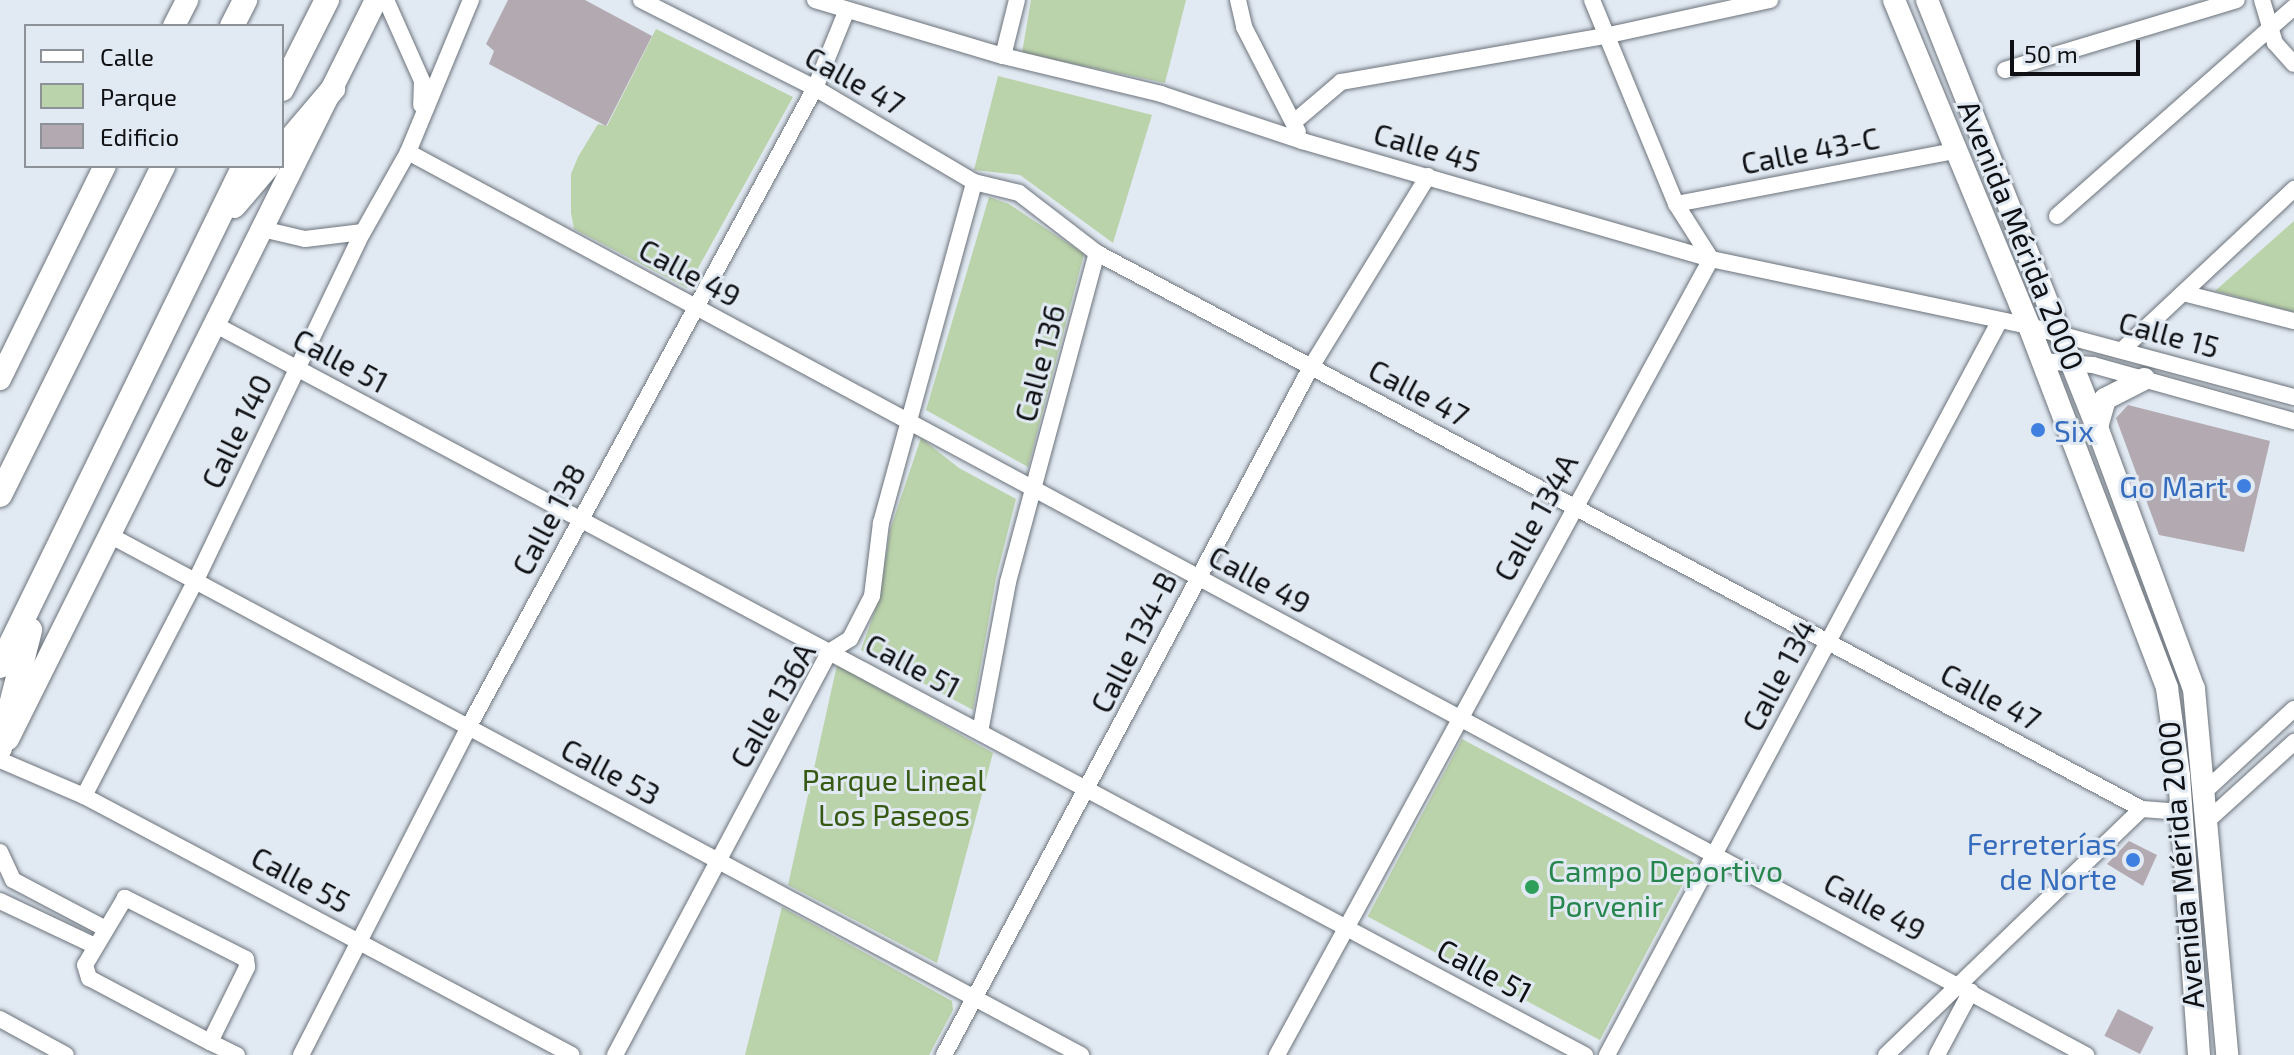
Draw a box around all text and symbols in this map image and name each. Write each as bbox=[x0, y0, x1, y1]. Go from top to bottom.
legend bbox=[24, 24, 284, 168]
scale bar bbox=[2014, 24, 2144, 74]
street label: Calle 47 bbox=[799, 38, 911, 122]
text: 50 m bbox=[2024, 39, 2078, 68]
text: Calle bbox=[100, 42, 154, 71]
text: Parque bbox=[100, 82, 177, 111]
street label: Avenida Mérida 2000 bbox=[1951, 95, 2093, 375]
street label: Calle 45 bbox=[1370, 115, 1484, 179]
street label: Calle 43-C bbox=[1738, 119, 1882, 181]
text: Edificio bbox=[100, 122, 179, 151]
street label: Calle 49 bbox=[633, 230, 747, 314]
street label: Calle 136 bbox=[1006, 300, 1072, 426]
street label: Calle 15 bbox=[2115, 303, 2223, 365]
street label: Calle 51 bbox=[287, 320, 395, 400]
street label: Calle 47 bbox=[1363, 351, 1475, 433]
street label: Calle 140 bbox=[193, 368, 279, 494]
place label: Six bbox=[2054, 412, 2094, 448]
marker: Six bbox=[2029, 421, 2047, 439]
street label: Calle 134A bbox=[1485, 447, 1585, 587]
street label: Calle 138 bbox=[504, 457, 592, 581]
place label: Go Mart bbox=[2119, 468, 2228, 504]
marker: Go Mart bbox=[2235, 477, 2253, 495]
street label: Calle 49 bbox=[1203, 537, 1317, 621]
street label: Calle 134-B bbox=[1082, 566, 1184, 718]
street label: Calle 134 bbox=[1734, 613, 1822, 737]
street label: Calle 51 bbox=[859, 625, 967, 705]
street label: Calle 136A bbox=[722, 636, 822, 774]
street label: Calle 47 bbox=[1935, 655, 2047, 737]
street label: Avenida Mérida 2000 bbox=[2149, 720, 2211, 1010]
street label: Calle 53 bbox=[555, 730, 667, 812]
park label: Parque Lineal Los Paseos bbox=[802, 761, 986, 832]
place label: Ferreterías de Norte bbox=[1967, 825, 2117, 896]
street label: Calle 55 bbox=[246, 838, 356, 920]
marker: Ferreterías de Norte bbox=[2124, 851, 2142, 869]
place label: Campo Deportivo Porvenir bbox=[1548, 852, 1783, 922]
street label: Calle 49 bbox=[1818, 864, 1932, 948]
marker: Campo Deportivo Porvenir bbox=[1523, 878, 1541, 896]
street label: Calle 51 bbox=[1431, 930, 1539, 1010]

